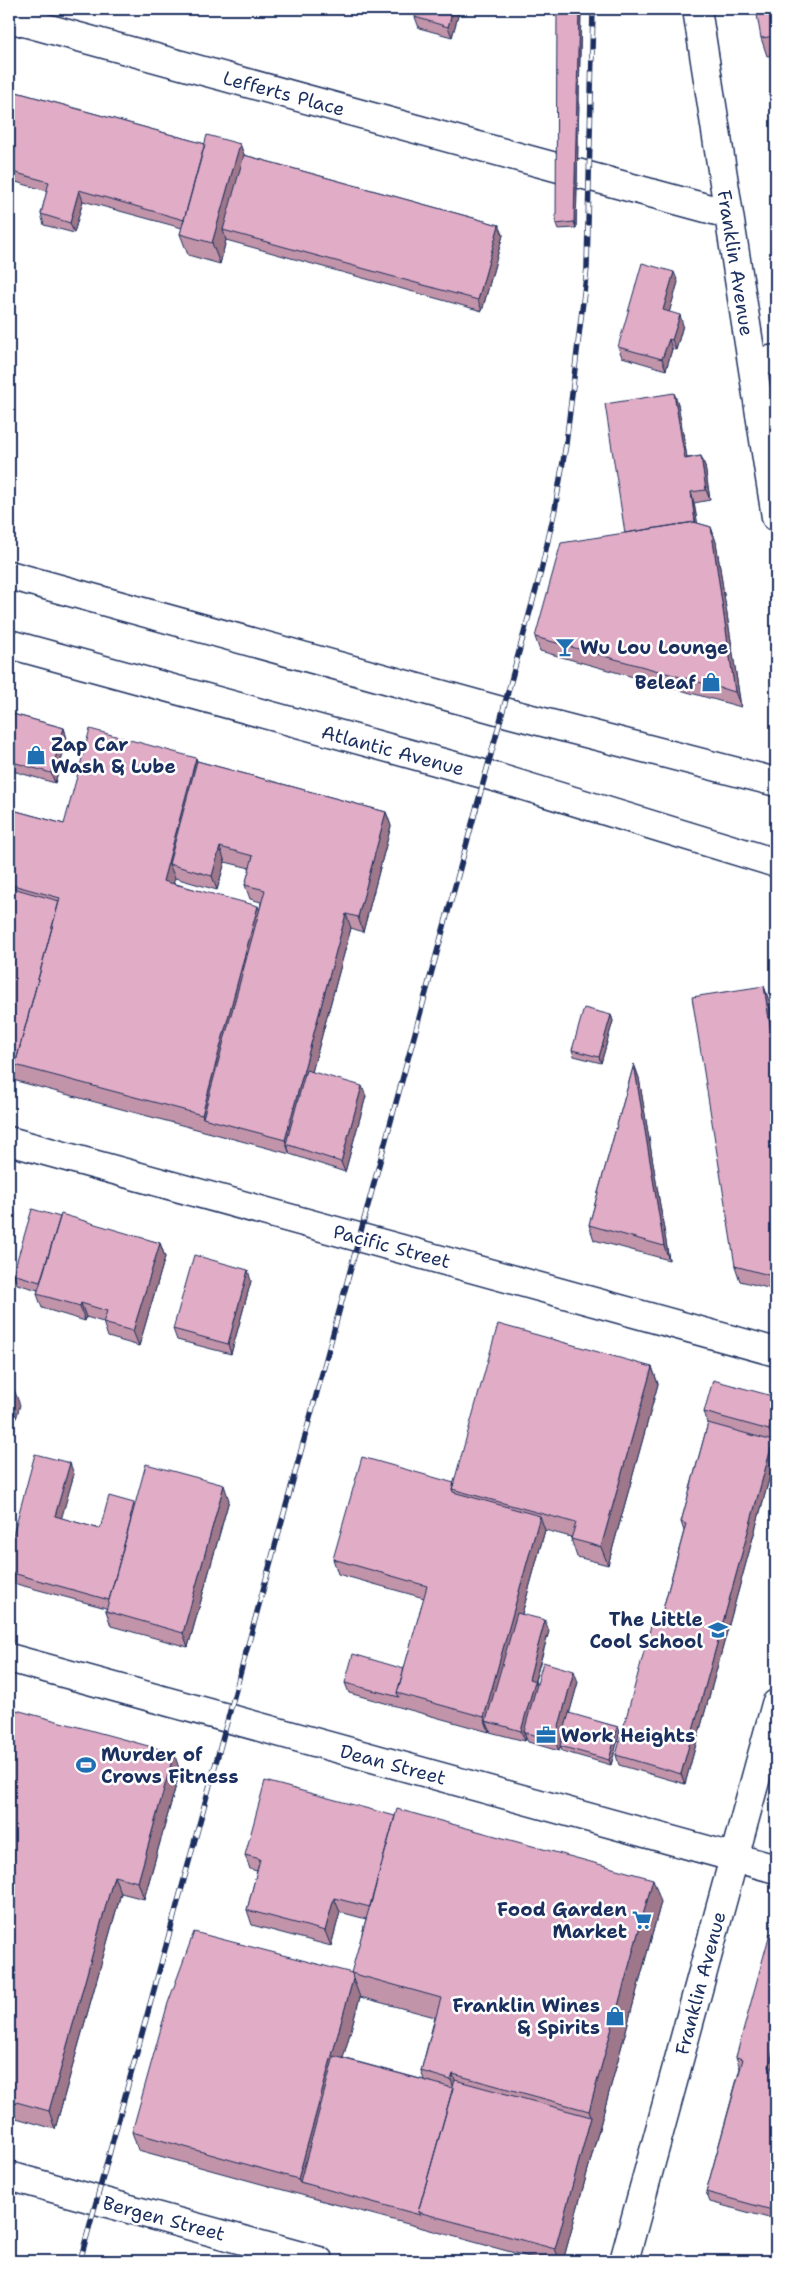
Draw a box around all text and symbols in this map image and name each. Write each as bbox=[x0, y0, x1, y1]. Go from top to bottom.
street label: Lefferts Place bbox=[220, 65, 348, 122]
street label: Franklin Avenue bbox=[712, 188, 759, 338]
place label: Wu Lou Lounge bbox=[580, 635, 729, 660]
bar icon: Wu Lou Lounge bbox=[554, 636, 576, 658]
place label: Beleaf bbox=[635, 670, 696, 695]
shop icon: Beleaf bbox=[700, 671, 722, 693]
street label: Atlantic Avenue bbox=[319, 719, 467, 782]
place label: Zap Car Wash & Lube bbox=[51, 732, 176, 779]
shop icon: Zap Car Wash & Lube bbox=[25, 744, 47, 766]
street label: Pacific Street bbox=[331, 1219, 453, 1274]
place label: The Little Cool School bbox=[589, 1607, 703, 1654]
school or university icon: The Little Cool School bbox=[707, 1619, 729, 1641]
place label: Work Heights bbox=[561, 1723, 695, 1748]
office icon: Work Heights bbox=[535, 1724, 557, 1746]
street label: Dean Street bbox=[337, 1738, 449, 1791]
place label: Murder of Crows Fitness bbox=[101, 1742, 238, 1789]
sports icon: Murder of Crows Fitness bbox=[75, 1754, 97, 1776]
place label: Food Garden Market bbox=[497, 1897, 627, 1944]
supermarket icon: Food Garden Market bbox=[631, 1909, 653, 1931]
street label: Franklin Avenue bbox=[669, 1909, 732, 2058]
place label: Franklin Wines & Spirits bbox=[453, 1993, 600, 2040]
shop icon: Franklin Wines & Spirits bbox=[604, 2005, 626, 2027]
street label: Bergen Street bbox=[100, 2190, 228, 2247]

